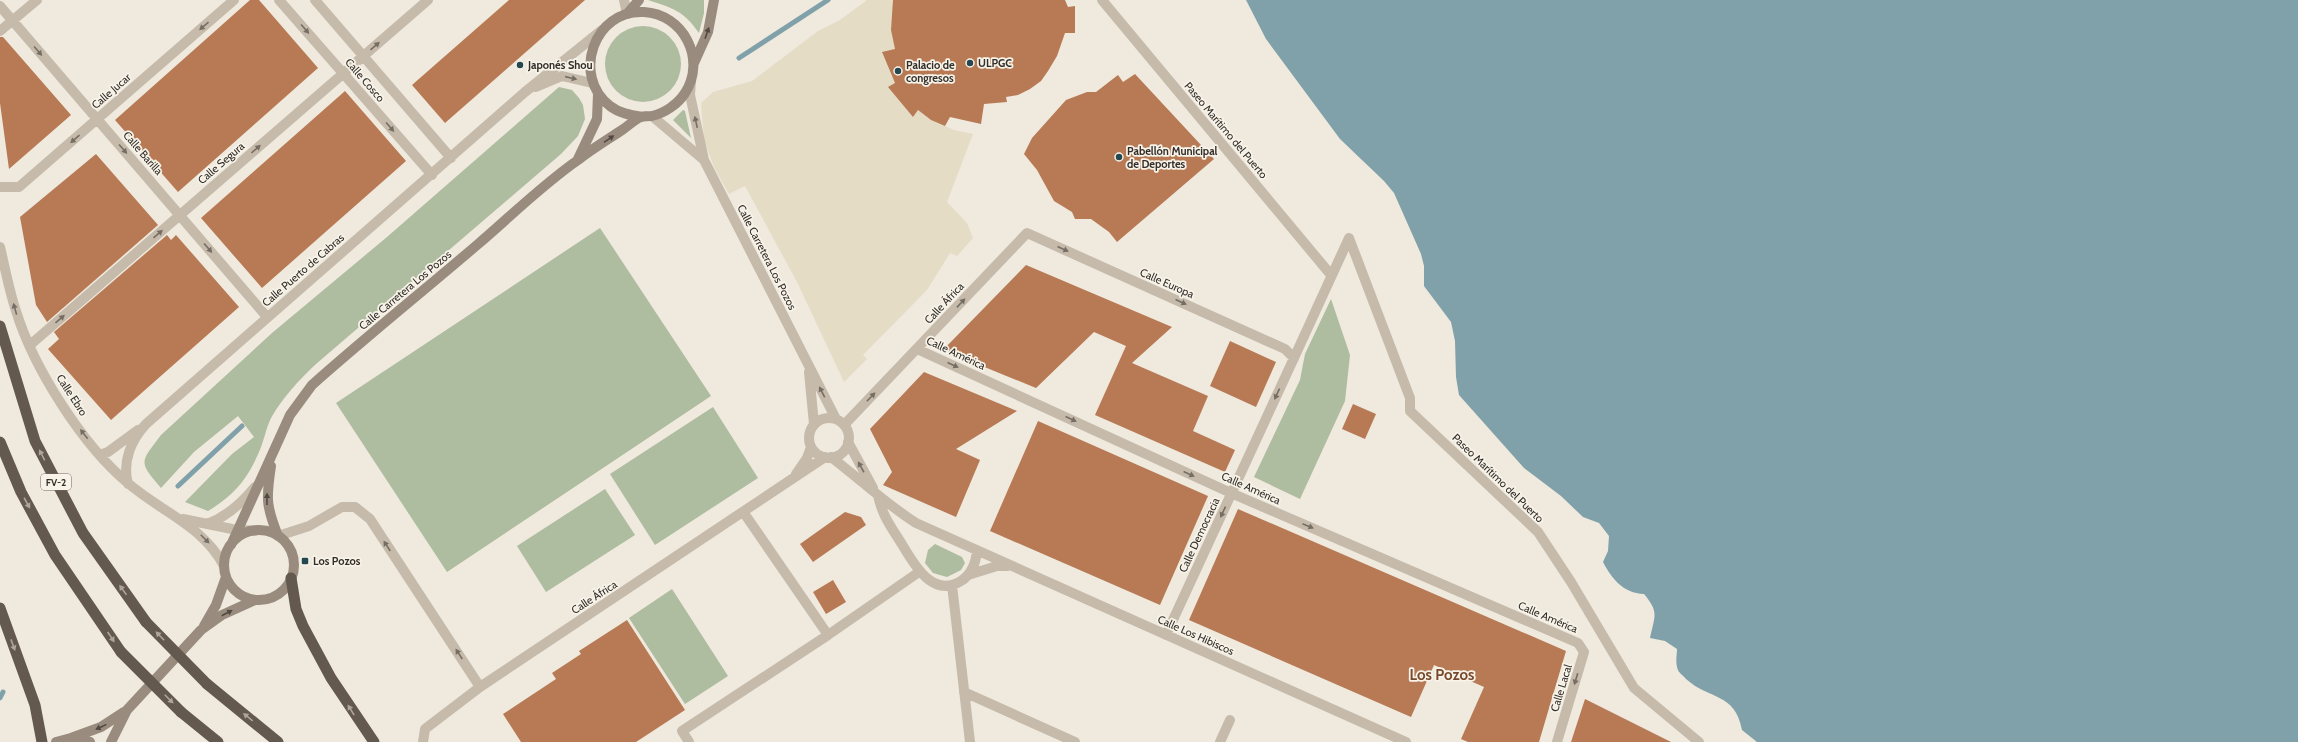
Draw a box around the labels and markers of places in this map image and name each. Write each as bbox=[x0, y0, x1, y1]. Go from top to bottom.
place label: ULPGC bbox=[978, 56, 1012, 70]
place label: Japonés Shou bbox=[527, 58, 593, 72]
place label: Palacio de congresos bbox=[906, 58, 955, 85]
marker: ULPGC bbox=[965, 58, 975, 68]
marker: Japonés Shou bbox=[515, 60, 525, 70]
marker: Palacio de congresos bbox=[893, 66, 903, 76]
place label: Pabellón Municipal de Deportes bbox=[1127, 144, 1218, 171]
marker: Pabellón Municipal de Deportes bbox=[1114, 152, 1124, 162]
place label: Los Pozos bbox=[313, 554, 361, 568]
marker: Los Pozos bbox=[300, 556, 310, 566]

